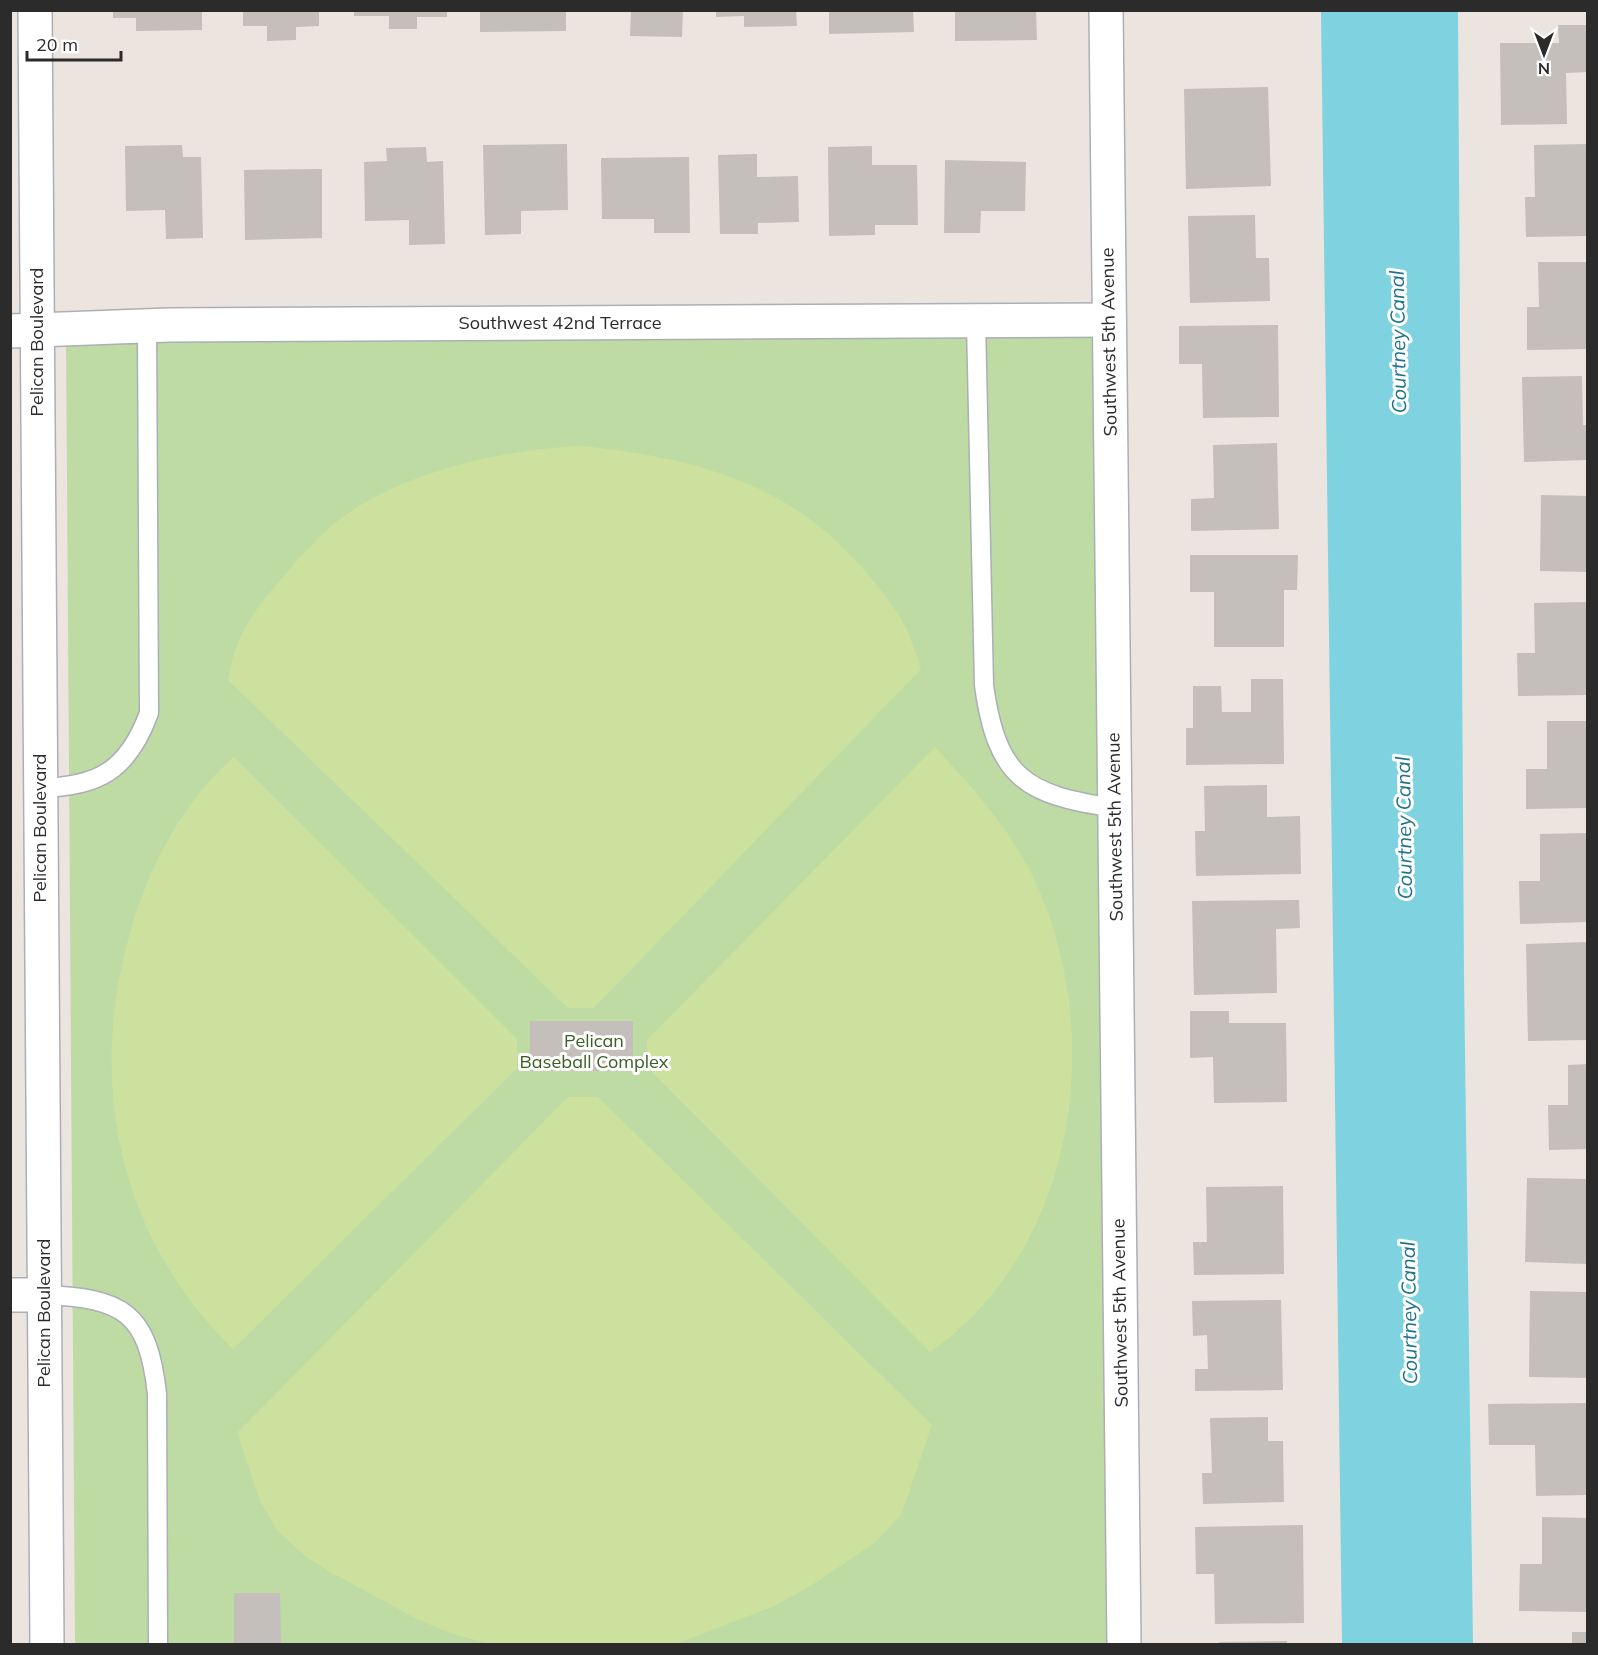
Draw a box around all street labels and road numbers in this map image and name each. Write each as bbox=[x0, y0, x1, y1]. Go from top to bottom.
street label: Southwest 5th Avenue bbox=[1095, 247, 1122, 437]
street label: Pelican Boulevard bbox=[25, 268, 48, 416]
street label: Southwest 42nd Terrace bbox=[458, 311, 662, 334]
street label: Southwest 5th Avenue bbox=[1101, 732, 1128, 922]
street label: Pelican Boulevard bbox=[28, 754, 51, 902]
street label: Southwest 5th Avenue bbox=[1106, 1218, 1133, 1408]
street label: Pelican Boulevard bbox=[32, 1239, 55, 1387]

